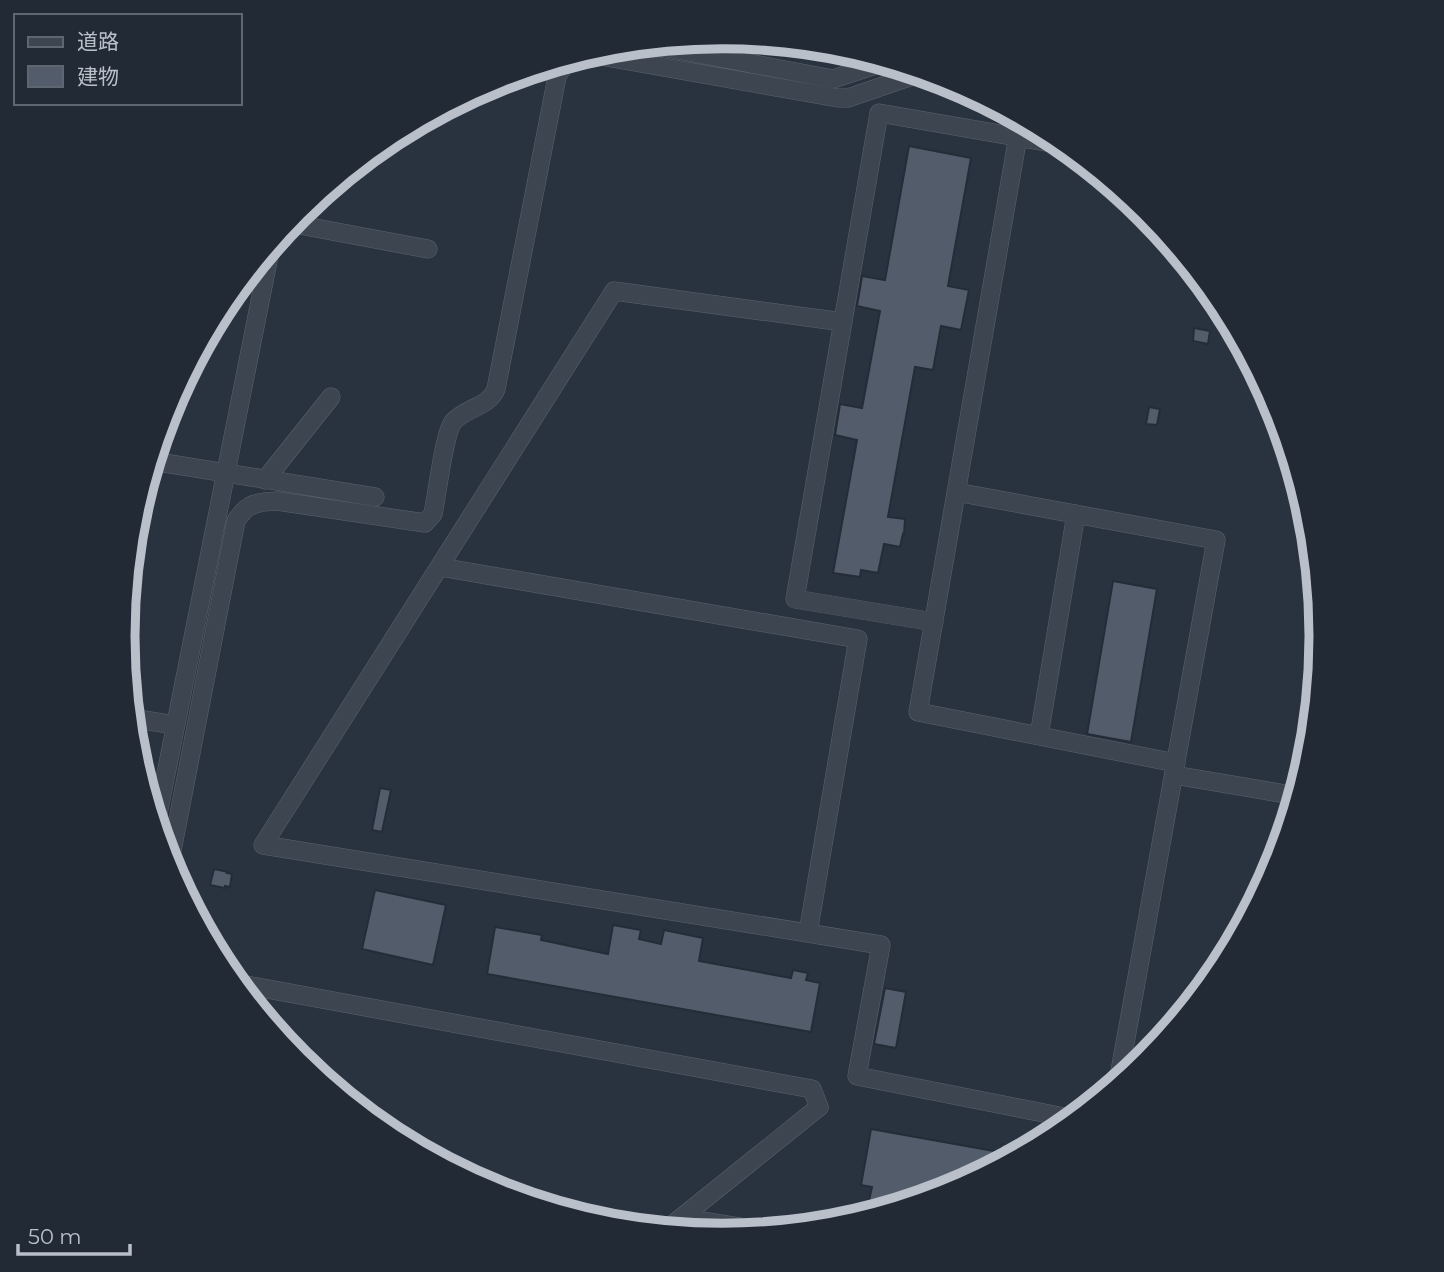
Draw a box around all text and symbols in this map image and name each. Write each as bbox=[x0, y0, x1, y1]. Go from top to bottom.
legend bbox=[14, 14, 242, 105]
text: 道路 bbox=[77, 29, 119, 54]
text: 建物 bbox=[77, 64, 119, 89]
scale bar bbox=[18, 1212, 130, 1256]
text: 50 m bbox=[28, 1224, 82, 1249]

